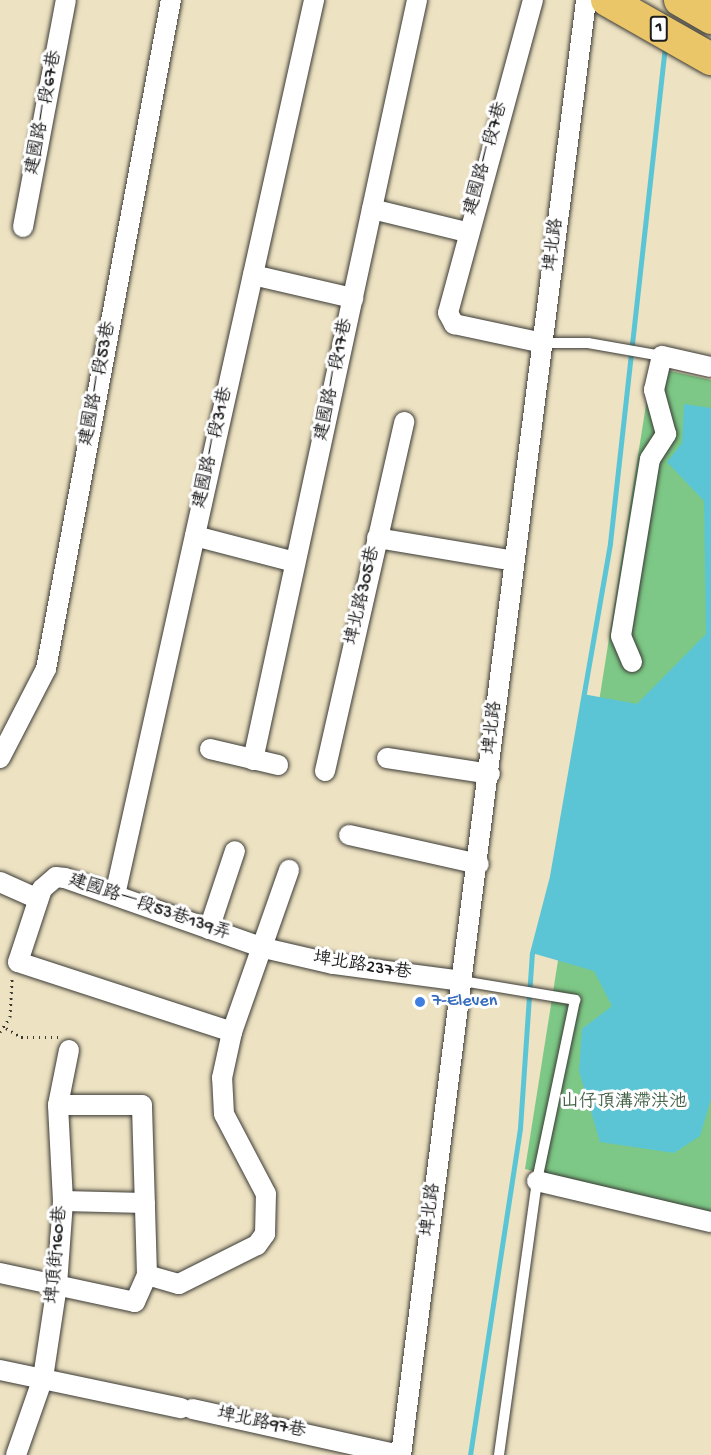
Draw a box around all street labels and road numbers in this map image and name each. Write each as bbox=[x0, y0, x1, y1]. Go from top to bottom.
road number: 1 bbox=[648, 16, 670, 42]
street label: 建國路一段67巷 bbox=[22, 49, 68, 177]
street label: 建國路一段7巷 bbox=[460, 100, 514, 218]
street label: 埤北路 bbox=[541, 217, 569, 273]
street label: 建國路一段17巷 bbox=[311, 317, 359, 443]
street label: 建國路一段53巷 bbox=[76, 320, 122, 448]
street label: 建國路一段31巷 bbox=[189, 385, 239, 511]
street label: 埤北路305巷 bbox=[342, 544, 386, 648]
street label: 埤北路 bbox=[480, 700, 508, 756]
street label: 建國路一段53巷139弄 bbox=[65, 870, 233, 946]
street label: 埤北路237巷 bbox=[311, 949, 413, 985]
street label: 埤北路 bbox=[418, 1182, 446, 1238]
street label: 埤頂街160巷 bbox=[43, 1205, 73, 1305]
street label: 埤北路97巷 bbox=[215, 1404, 307, 1444]

